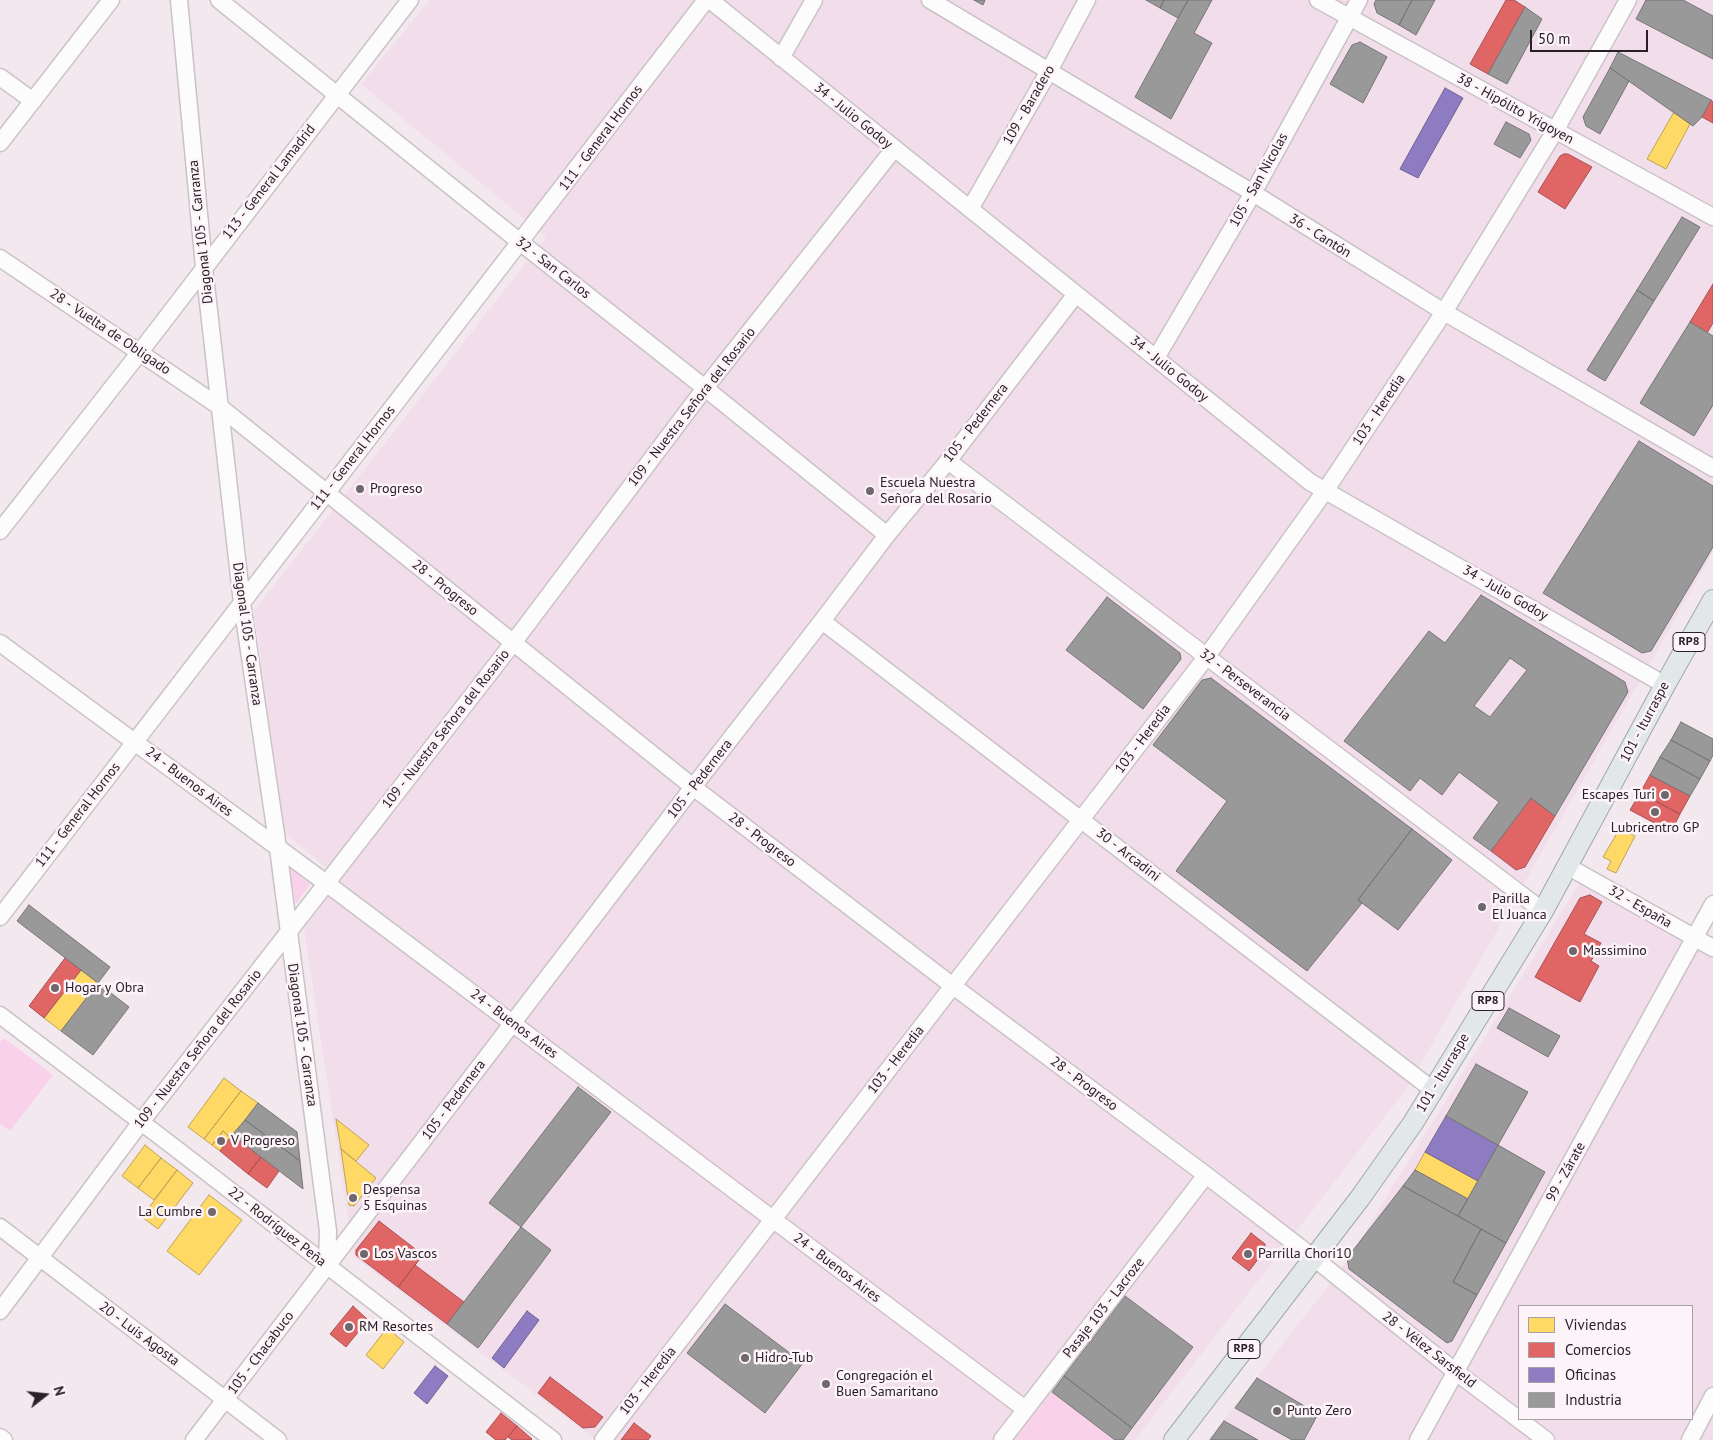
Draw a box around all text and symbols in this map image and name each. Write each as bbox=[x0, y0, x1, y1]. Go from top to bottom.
scale bar bbox=[1533, 20, 1650, 52]
text: 50 m bbox=[1538, 29, 1571, 48]
street label: 109 - Baradero bbox=[999, 62, 1059, 148]
street label: 38 - Hipólito Yrigoyen bbox=[1454, 70, 1576, 148]
street label: 34 - Julio Godoy bbox=[810, 79, 896, 153]
street label: 111 - General Hornos bbox=[556, 82, 646, 194]
street label: 113 - General Lamadrid bbox=[219, 121, 319, 243]
street label: 105 - San Nicolas bbox=[1226, 130, 1292, 230]
street label: Diagonal 105 - Carranza bbox=[185, 159, 217, 305]
street label: 36 - Cantón bbox=[1286, 210, 1354, 262]
street label: 32 - San Carlos bbox=[512, 234, 594, 302]
street label: 28 - Vuelta de Obligado bbox=[46, 285, 174, 379]
street label: 109 - Nuestra Señora del Rosario bbox=[625, 324, 759, 490]
street label: 34 - Julio Godoy bbox=[1126, 332, 1212, 406]
street label: 103 - Heredia bbox=[1349, 371, 1409, 449]
street label: 105 - Pedernera bbox=[940, 380, 1012, 466]
street label: 111 - General Hornos bbox=[307, 402, 399, 514]
place label: Escuela Nuestra Señora del Rosario bbox=[880, 475, 992, 508]
place label: Progreso bbox=[370, 481, 422, 497]
marker: Progreso bbox=[354, 483, 366, 495]
marker: Escuela Nuestra Señora del Rosario bbox=[864, 485, 876, 497]
street label: 28 - Progreso bbox=[409, 556, 481, 620]
street label: Diagonal 105 - Carranza bbox=[229, 561, 265, 707]
street label: 34 - Julio Godoy bbox=[1459, 562, 1551, 624]
road number: RP8 bbox=[1673, 632, 1705, 652]
street label: 32 - Perseverancia bbox=[1196, 645, 1294, 725]
street label: 109 - Nuestra Señora del Rosario bbox=[379, 646, 513, 812]
street label: 101 - Iturraspe bbox=[1617, 679, 1673, 765]
street label: 103 - Heredia bbox=[1112, 701, 1174, 777]
street label: 105 - Pedernera bbox=[664, 736, 736, 822]
street label: 24 - Buenos Aires bbox=[142, 744, 236, 820]
street label: 111 - General Hornos bbox=[32, 759, 124, 871]
place label: Escapes Turi bbox=[1582, 787, 1655, 803]
marker: Escapes Turi bbox=[1659, 789, 1671, 801]
marker: Lubricentro GP bbox=[1649, 806, 1661, 818]
street label: 28 - Progreso bbox=[725, 809, 799, 871]
place label: Lubricentro GP bbox=[1611, 820, 1699, 836]
street label: 30 - Arcadini bbox=[1093, 825, 1163, 885]
street label: 32 - España bbox=[1605, 882, 1675, 932]
place label: Parilla El Juanca bbox=[1492, 891, 1547, 924]
marker: Parilla El Juanca bbox=[1476, 901, 1488, 913]
place label: Massimino bbox=[1583, 943, 1647, 959]
marker: Massimino bbox=[1567, 945, 1579, 957]
street label: Diagonal 105 - Carranza bbox=[284, 962, 320, 1108]
street label: 109 - Nuestra Señora del Rosario bbox=[131, 966, 265, 1132]
place label: Hogar y Obra bbox=[65, 980, 144, 996]
marker: Hogar y Obra bbox=[49, 982, 61, 994]
street label: 24 - Buenos Aires bbox=[467, 986, 561, 1062]
road number: RP8 bbox=[1472, 991, 1504, 1010]
street label: 103 - Heredia bbox=[864, 1023, 928, 1097]
street label: 101 - Iturraspe bbox=[1413, 1031, 1473, 1115]
street label: 28 - Progreso bbox=[1047, 1053, 1121, 1115]
street label: 105 - Pedernera bbox=[418, 1057, 490, 1143]
place label: V Progreso bbox=[231, 1133, 295, 1149]
marker: V Progreso bbox=[215, 1135, 227, 1147]
street label: 99 - Zárate bbox=[1543, 1139, 1589, 1205]
place label: Despensa 5 Esquinas bbox=[363, 1182, 427, 1214]
street label: 22 - Rodríguez Peña bbox=[225, 1183, 329, 1271]
marker: Despensa 5 Esquinas bbox=[347, 1192, 359, 1204]
place label: La Cumbre bbox=[138, 1204, 202, 1220]
marker: La Cumbre bbox=[206, 1206, 218, 1218]
street label: 24 - Buenos Aires bbox=[790, 1230, 884, 1306]
place label: Los Vascos bbox=[374, 1246, 437, 1262]
place label: Parrilla Chori10 bbox=[1258, 1246, 1351, 1262]
marker: Los Vascos bbox=[358, 1248, 370, 1260]
marker: Parrilla Chori10 bbox=[1242, 1248, 1254, 1260]
street label: Pasaje 103 - Lacroze bbox=[1060, 1255, 1148, 1361]
street label: 20 - Luis Agosta bbox=[95, 1298, 183, 1370]
legend bbox=[1518, 1305, 1693, 1420]
street label: 105 - Chacabuco bbox=[224, 1308, 298, 1398]
street label: 28 - Vélez Sarsfield bbox=[1379, 1308, 1479, 1392]
text: Viviendas bbox=[1565, 1315, 1626, 1334]
place label: RM Resortes bbox=[359, 1319, 433, 1335]
marker: RM Resortes bbox=[343, 1321, 355, 1333]
road number: RP8 bbox=[1228, 1340, 1260, 1358]
text: Comercios bbox=[1565, 1340, 1631, 1359]
street label: 103 - Heredia bbox=[616, 1344, 680, 1418]
place label: Hidro-Tub bbox=[755, 1350, 813, 1366]
marker: Hidro-Tub bbox=[739, 1352, 751, 1364]
text: Oficinas bbox=[1565, 1365, 1616, 1384]
place label: Congregación el Buen Samaritano bbox=[836, 1368, 938, 1400]
north arrow bbox=[20, 1370, 70, 1420]
marker: Congregación el Buen Samaritano bbox=[820, 1378, 832, 1390]
text: N bbox=[49, 1384, 69, 1398]
text: Industria bbox=[1565, 1390, 1622, 1409]
place label: Punto Zero bbox=[1287, 1403, 1352, 1419]
marker: Punto Zero bbox=[1271, 1405, 1283, 1417]

